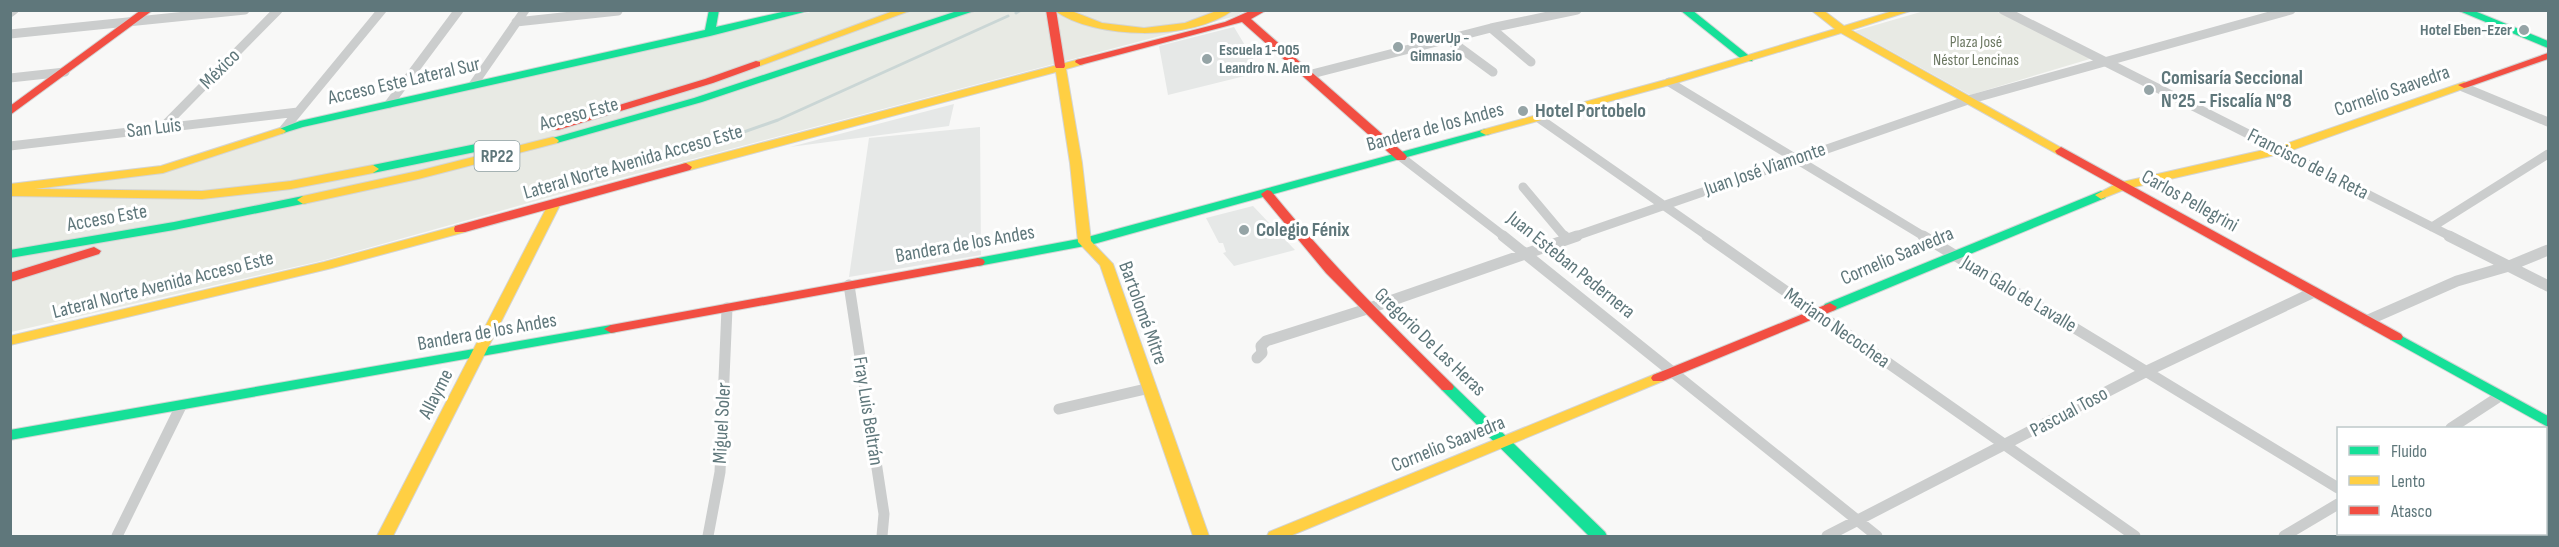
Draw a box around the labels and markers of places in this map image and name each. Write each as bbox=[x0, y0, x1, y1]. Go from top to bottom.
place label: Hotel Eben-Ezer bbox=[2420, 21, 2512, 40]
marker: Hotel Eben-Ezer bbox=[2517, 23, 2531, 37]
place label: PowerUp - Gimnasio bbox=[1410, 29, 1469, 66]
marker: PowerUp - Gimnasio bbox=[1391, 40, 1405, 54]
place label: Escuela 1-005 Leandro N. Alem bbox=[1219, 41, 1310, 78]
marker: Escuela 1-005 Leandro N. Alem bbox=[1200, 52, 1214, 66]
place label: Comisaría Seccional N°25 - Fiscalía N°8 bbox=[2161, 66, 2303, 113]
marker: Comisaría Seccional N°25 - Fiscalía N°8 bbox=[2142, 83, 2156, 97]
place label: Hotel Portobelo bbox=[1535, 99, 1646, 123]
marker: Hotel Portobelo bbox=[1516, 104, 1530, 118]
place label: Colegio Fénix bbox=[1256, 218, 1350, 242]
marker: Colegio Fénix bbox=[1237, 223, 1251, 237]

